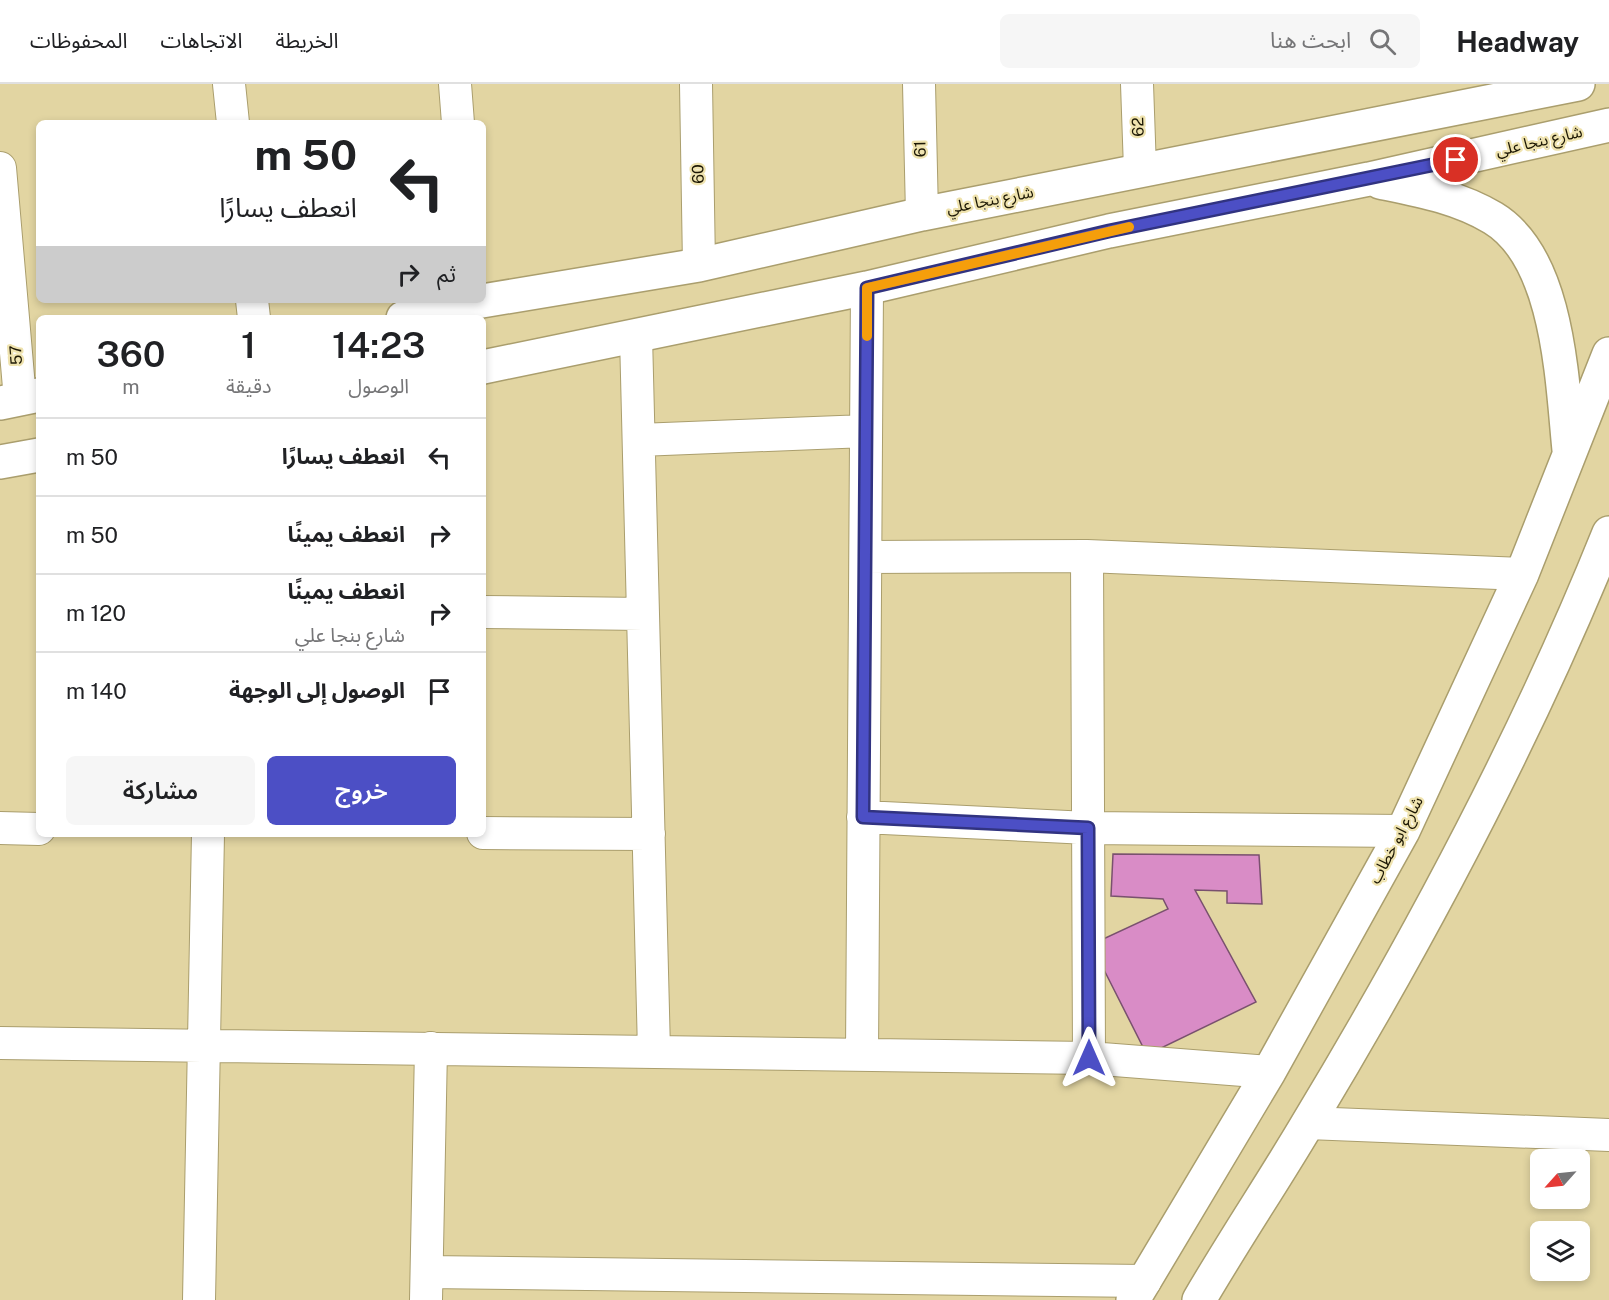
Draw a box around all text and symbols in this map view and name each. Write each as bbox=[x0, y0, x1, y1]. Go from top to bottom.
search box bbox=[1000, 14, 1420, 68]
icon: search bbox=[1366, 25, 1399, 58]
text: Headway bbox=[1456, 25, 1579, 58]
text: ابحث هنا bbox=[1270, 27, 1351, 53]
text: المحفوظات bbox=[30, 28, 127, 53]
text: الاتجاهات bbox=[160, 28, 242, 53]
text: الخريطة bbox=[275, 28, 338, 53]
street label: 62 bbox=[1128, 117, 1148, 137]
street label: شارع بنجا علي bbox=[1494, 122, 1585, 163]
text: 50 m bbox=[254, 130, 357, 179]
pin bbox=[1430, 134, 1481, 185]
street label: 61 bbox=[910, 141, 930, 157]
icon: arrive bbox=[1439, 143, 1472, 176]
icon: left bbox=[378, 144, 456, 222]
street label: 60 bbox=[688, 164, 708, 184]
street label: شارع بنجا علي bbox=[945, 182, 1036, 221]
text: انعطف يسارًا bbox=[219, 191, 357, 223]
icon: right bbox=[392, 258, 425, 291]
text: ثم bbox=[437, 261, 456, 287]
text: 1 bbox=[241, 324, 256, 366]
text: 14:23 bbox=[332, 324, 425, 366]
text: 360 bbox=[97, 333, 165, 375]
street label: 57 bbox=[6, 344, 26, 366]
text: دقيقة bbox=[226, 374, 271, 398]
text: الوصول bbox=[348, 374, 409, 398]
text: m bbox=[122, 375, 140, 399]
icon: left bbox=[423, 441, 456, 474]
text: انعطف يسارًا bbox=[282, 443, 405, 469]
text: 50 m bbox=[66, 444, 118, 470]
icon: right bbox=[423, 519, 456, 552]
text: انعطف يمينًا bbox=[288, 521, 405, 547]
text: 50 m bbox=[66, 522, 118, 548]
text: انعطف يمينًا bbox=[288, 578, 405, 604]
icon: right bbox=[423, 597, 456, 630]
text: 120 m bbox=[66, 600, 126, 626]
text: شارع بنجا علي bbox=[295, 623, 405, 647]
icon: arrive bbox=[423, 675, 456, 708]
text: الوصول إلى الوجهة bbox=[229, 677, 405, 703]
text: 140 m bbox=[66, 678, 127, 704]
button: مشاركة bbox=[66, 756, 255, 825]
button: خروج bbox=[267, 756, 456, 825]
street label: شارع ابو خطاب bbox=[1365, 793, 1430, 888]
position arrow bbox=[1057, 1026, 1121, 1090]
north arrow bbox=[1530, 1149, 1590, 1209]
map controls bbox=[1530, 1149, 1590, 1281]
button: layers bbox=[1530, 1221, 1590, 1281]

